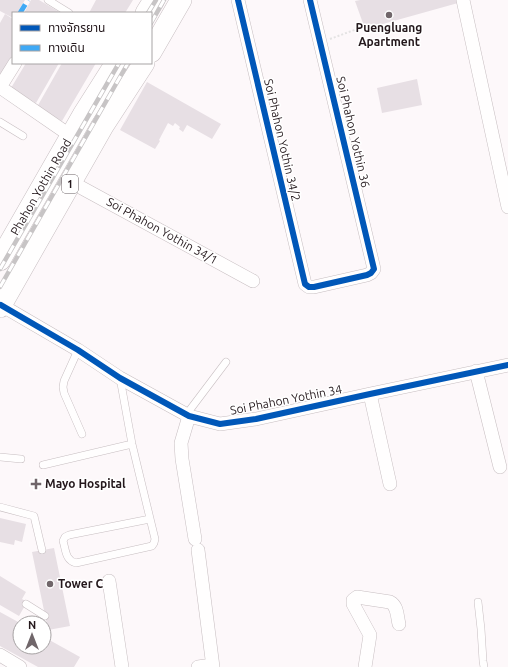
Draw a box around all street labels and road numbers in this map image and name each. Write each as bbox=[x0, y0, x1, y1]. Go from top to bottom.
street label: Soi Phahon Yothin 36 bbox=[334, 75, 373, 189]
street label: Soi Phahon Yothin 34/2 bbox=[262, 78, 303, 202]
street label: Phahon Yothin Road bbox=[8, 136, 73, 237]
road number: 1 bbox=[62, 175, 78, 193]
street label: Soi Phahon Yothin 34/1 bbox=[104, 195, 220, 267]
street label: Soi Phahon Yothin 34 bbox=[229, 382, 343, 417]

